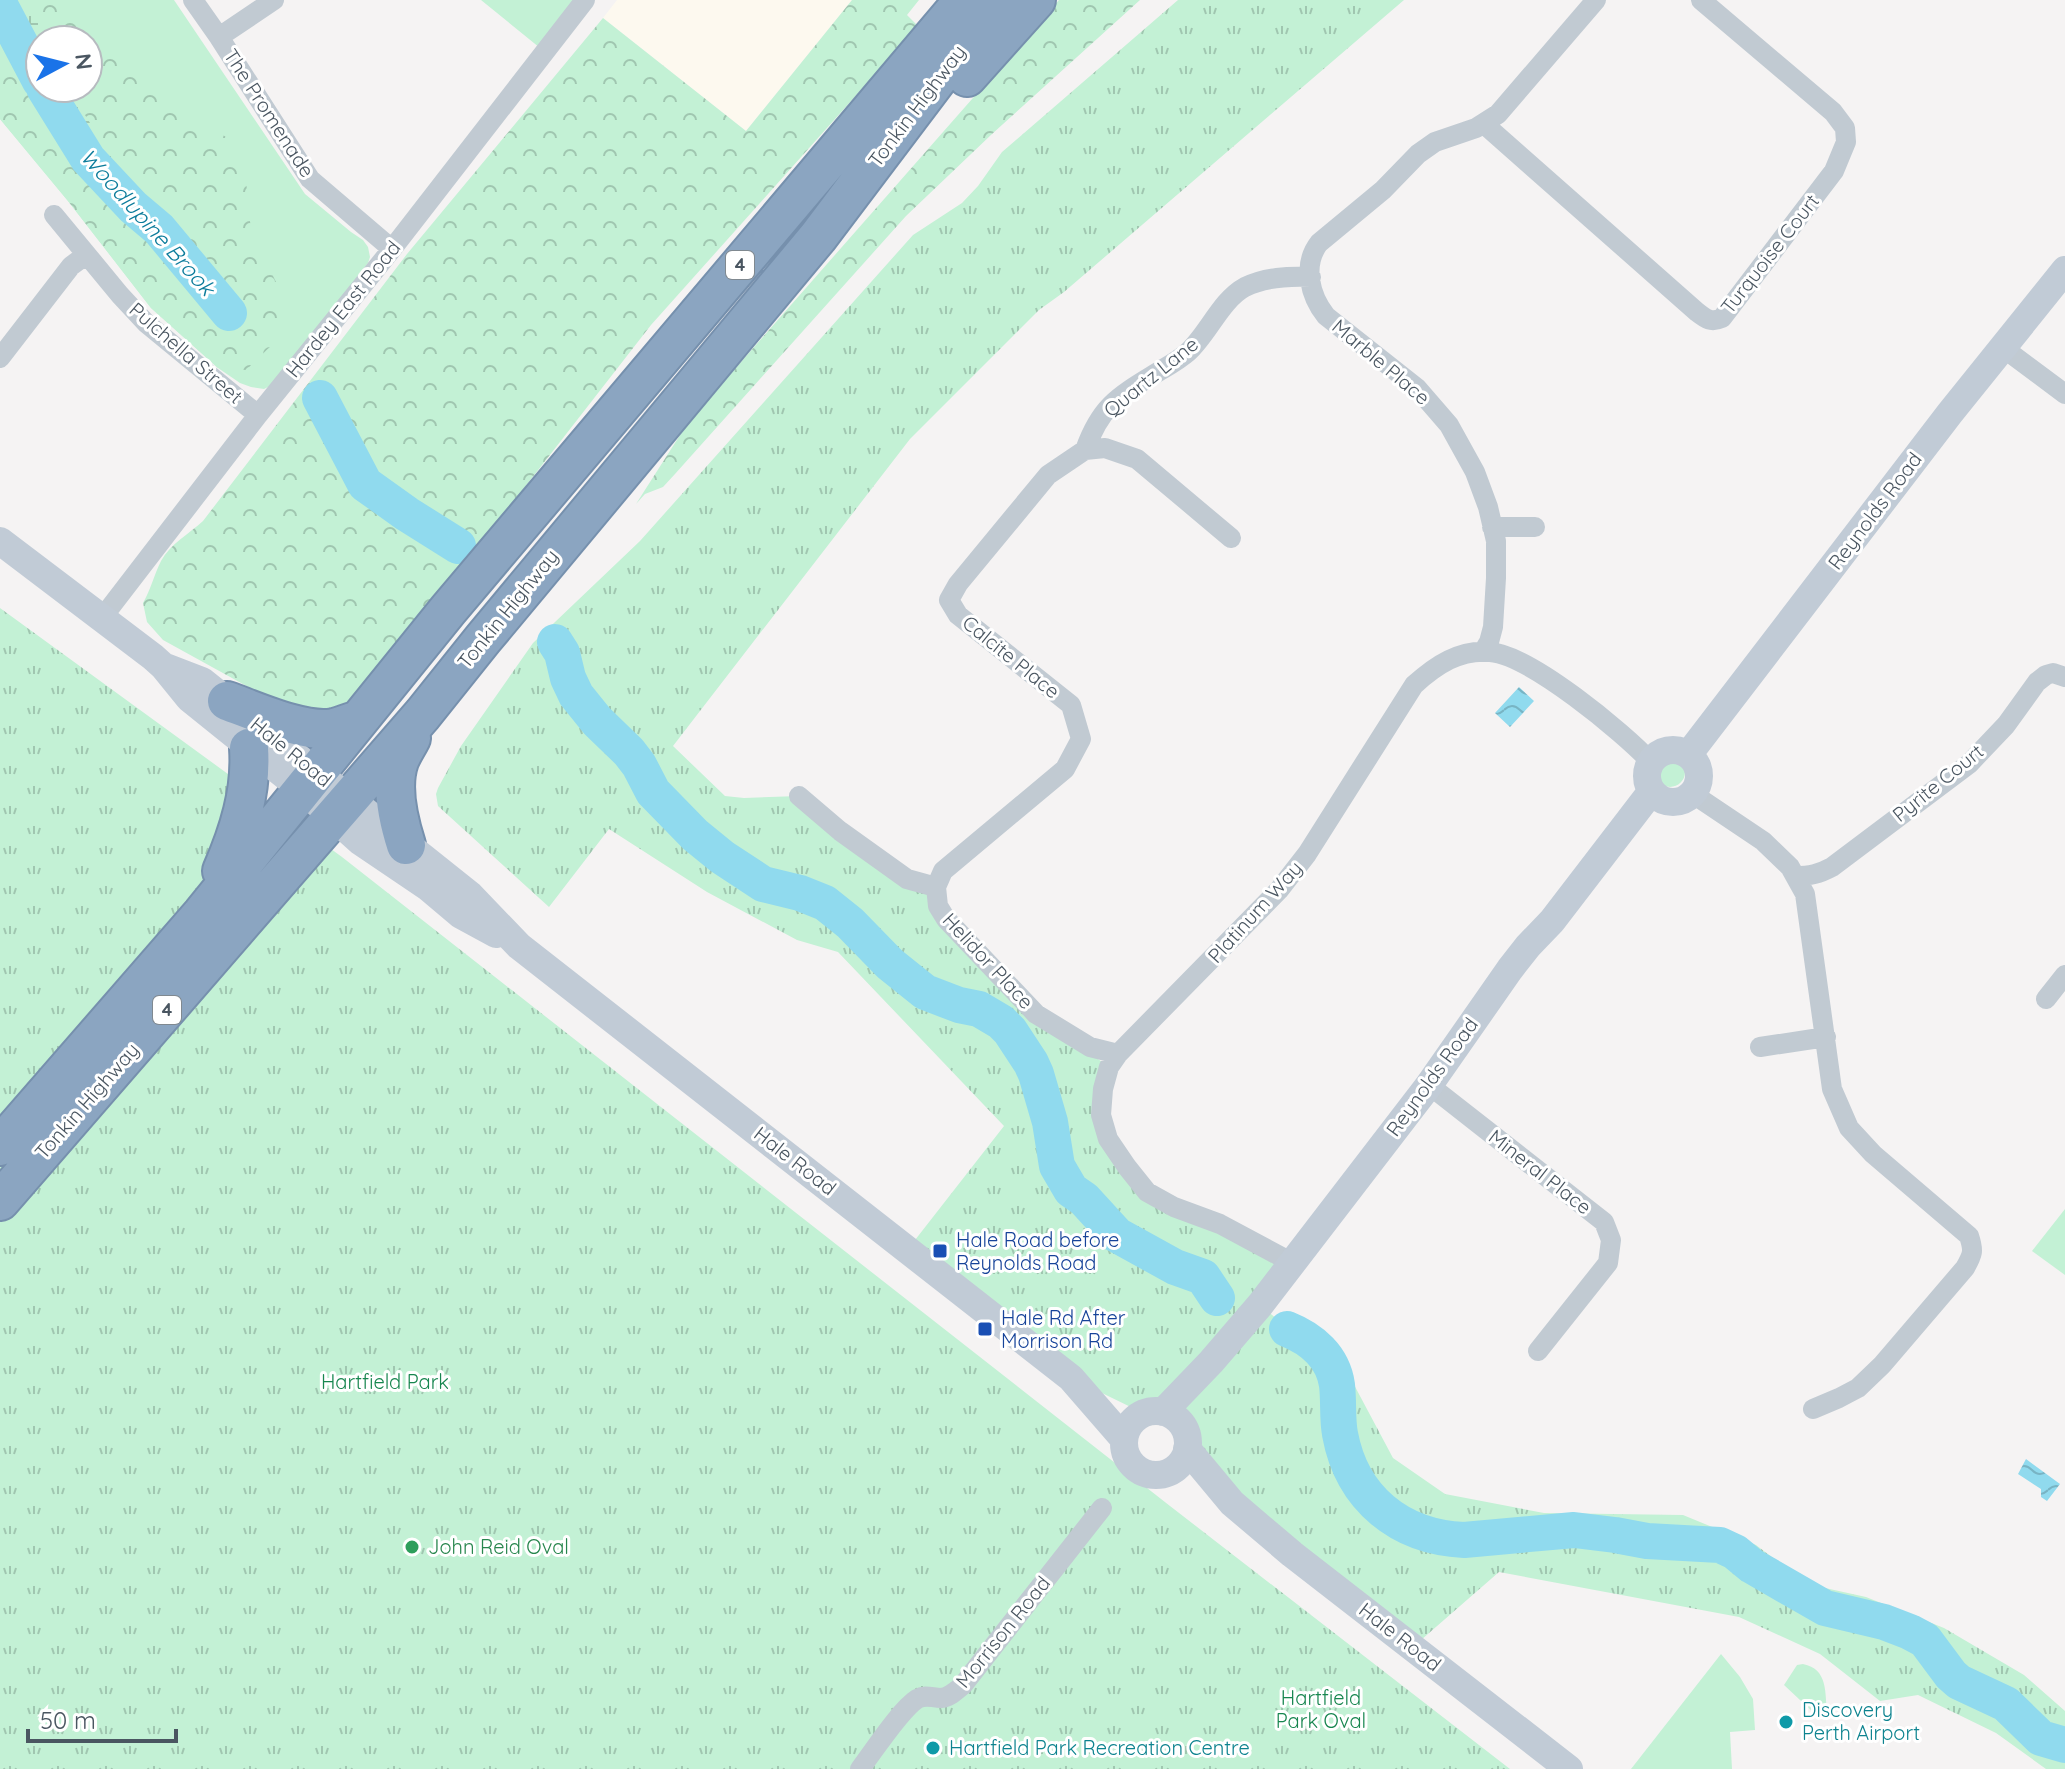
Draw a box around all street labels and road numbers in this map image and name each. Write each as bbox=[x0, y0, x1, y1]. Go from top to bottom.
street label: Tonkin Highway bbox=[863, 40, 971, 172]
street label: The Promenade bbox=[219, 44, 320, 182]
street label: Turquoise Court bbox=[1715, 189, 1824, 319]
street label: Hardey East Road bbox=[280, 235, 405, 382]
road number: 4 bbox=[726, 251, 754, 279]
street label: Pulchella Street bbox=[125, 297, 248, 409]
street label: Marble Place bbox=[1327, 313, 1435, 410]
street label: Quartz Lane bbox=[1098, 331, 1203, 422]
street label: Reynolds Road bbox=[1822, 447, 1927, 574]
street label: Tonkin Highway bbox=[452, 544, 563, 673]
street label: Calcite Place bbox=[958, 610, 1065, 703]
street label: Hale Road bbox=[246, 711, 337, 792]
street label: Pyrite Court bbox=[1887, 738, 1988, 827]
street label: Platinum Way bbox=[1202, 855, 1307, 968]
street label: Helidor Place bbox=[938, 907, 1039, 1014]
road number: 4 bbox=[153, 996, 181, 1024]
street label: Reynolds Road bbox=[1380, 1013, 1483, 1141]
street label: Tonkin Highway bbox=[29, 1037, 144, 1164]
street label: Hale Road bbox=[749, 1121, 841, 1200]
street label: Mineral Place bbox=[1484, 1124, 1597, 1220]
street label: Morrison Road bbox=[950, 1571, 1055, 1693]
street label: Hale Road bbox=[1354, 1597, 1446, 1676]

